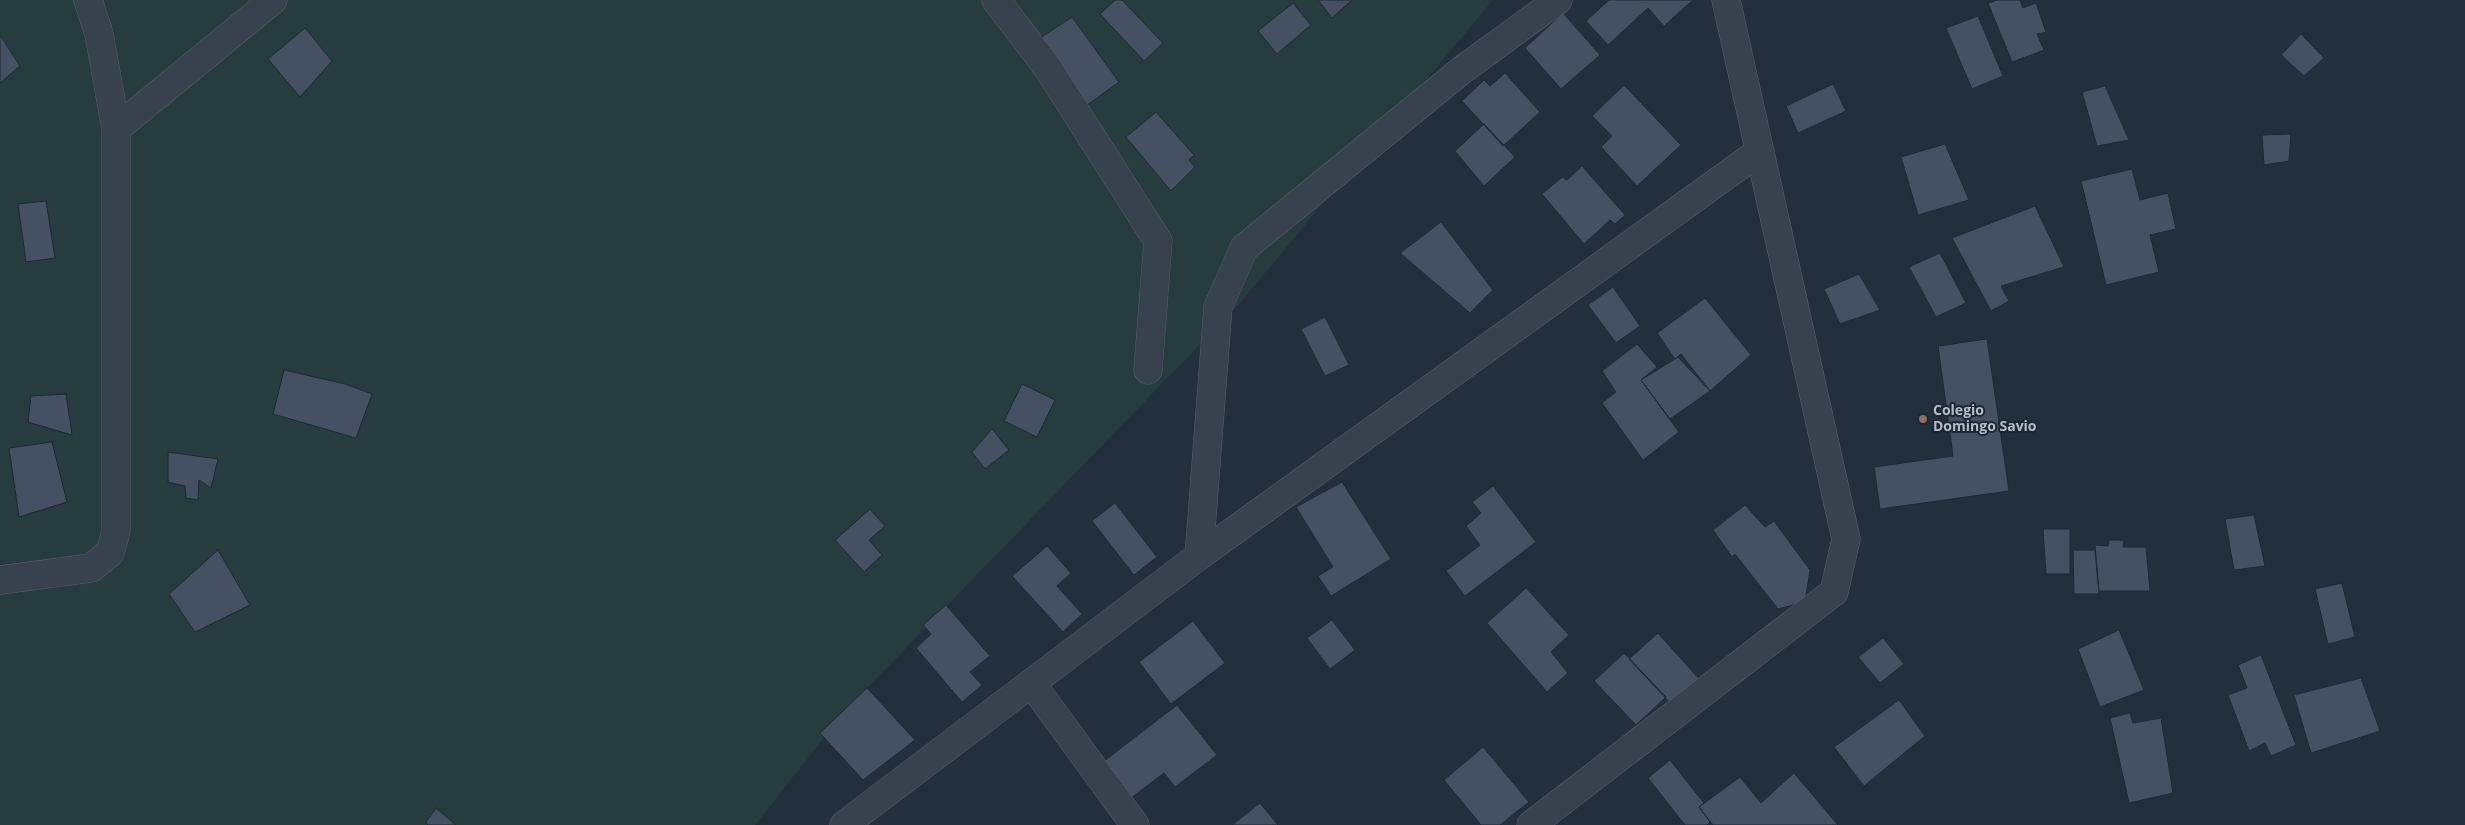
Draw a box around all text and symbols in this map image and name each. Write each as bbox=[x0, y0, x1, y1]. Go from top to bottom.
place label: Colegio Domingo Savio bbox=[1933, 403, 2037, 436]
marker: Colegio Domingo Savio bbox=[1917, 413, 1929, 425]

